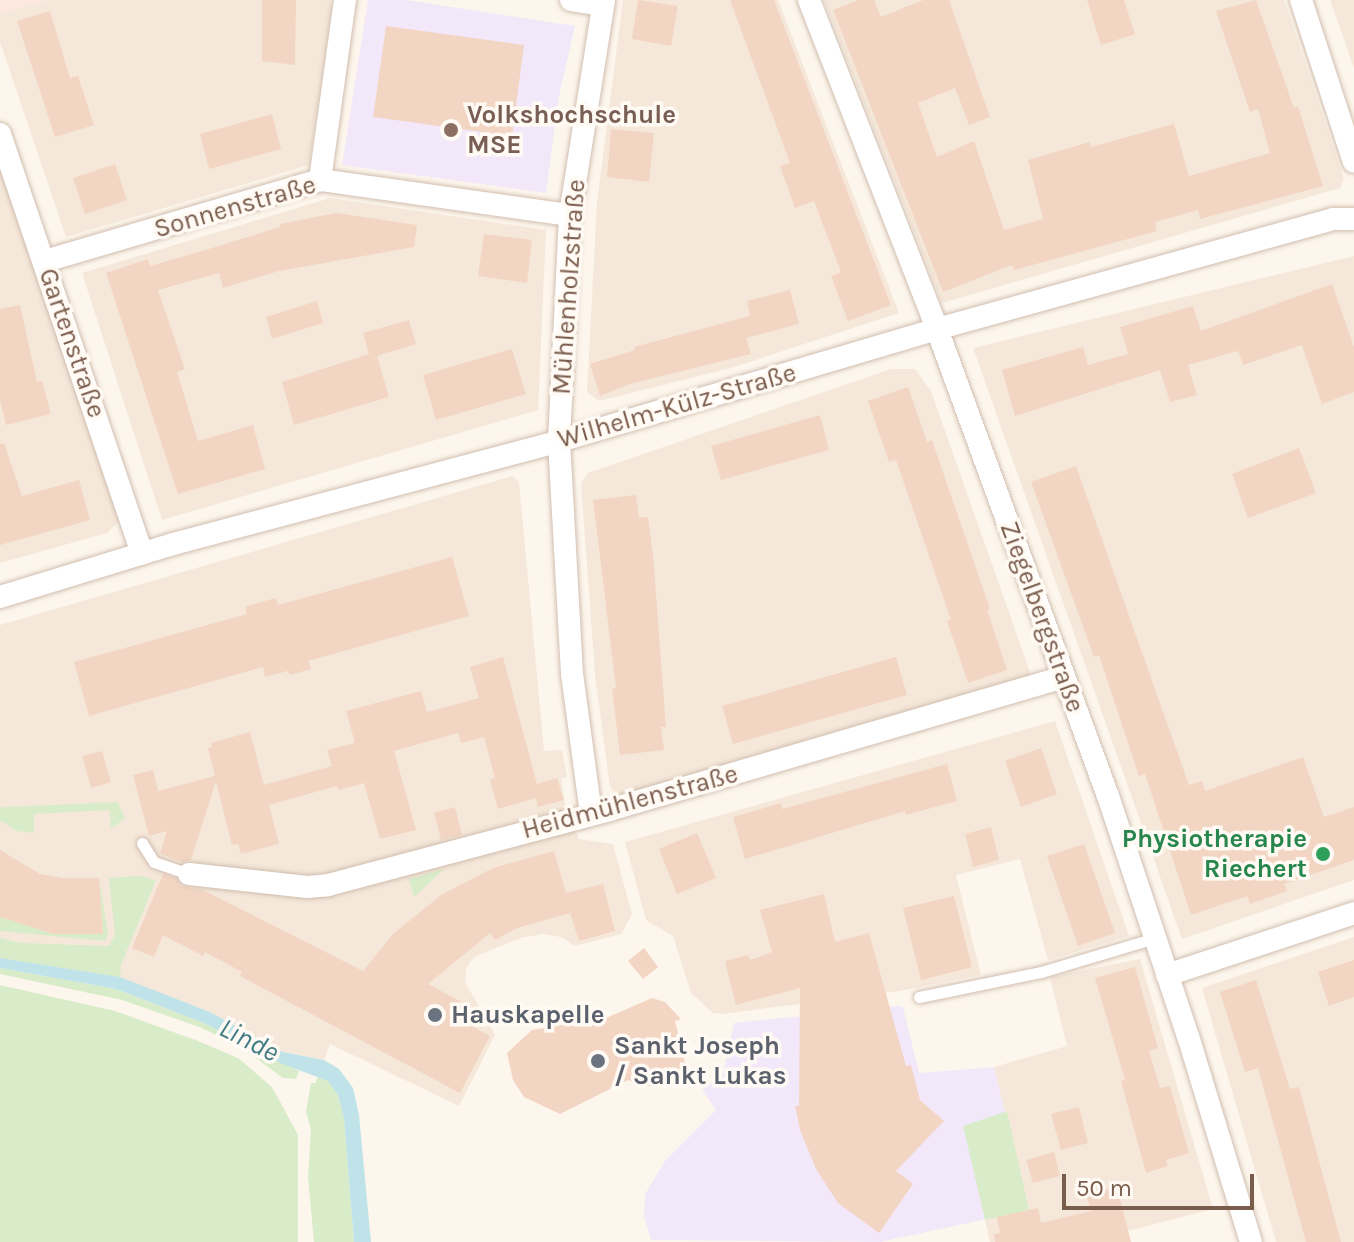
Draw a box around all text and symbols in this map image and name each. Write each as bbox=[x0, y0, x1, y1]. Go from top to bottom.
place label: Volkshochschule MSE bbox=[467, 99, 676, 160]
marker: Volkshochschule MSE bbox=[442, 121, 460, 139]
street label: Sonnenstraße bbox=[151, 169, 319, 245]
street label: Mühlenholzstraße bbox=[546, 178, 592, 396]
street label: Gartenstraße bbox=[32, 264, 112, 422]
street label: Wilhelm-Külz-Straße bbox=[554, 357, 800, 455]
street label: Ziegelbergstraße bbox=[993, 517, 1091, 717]
street label: Heidmühlenstraße bbox=[519, 758, 741, 846]
place label: Physiotherapie Riechert bbox=[1122, 823, 1307, 884]
marker: Physiotherapie Riechert bbox=[1314, 845, 1332, 863]
place label: Hauskapelle bbox=[451, 999, 604, 1031]
marker: Hauskapelle bbox=[426, 1006, 444, 1024]
water label: Linde bbox=[214, 1011, 284, 1069]
place label: Sankt Joseph / Sankt Lukas bbox=[614, 1030, 786, 1092]
marker: Sankt Joseph / Sankt Lukas bbox=[589, 1052, 607, 1070]
scale bar bbox=[1066, 1158, 1258, 1208]
text: 50 m bbox=[1076, 1174, 1132, 1202]

